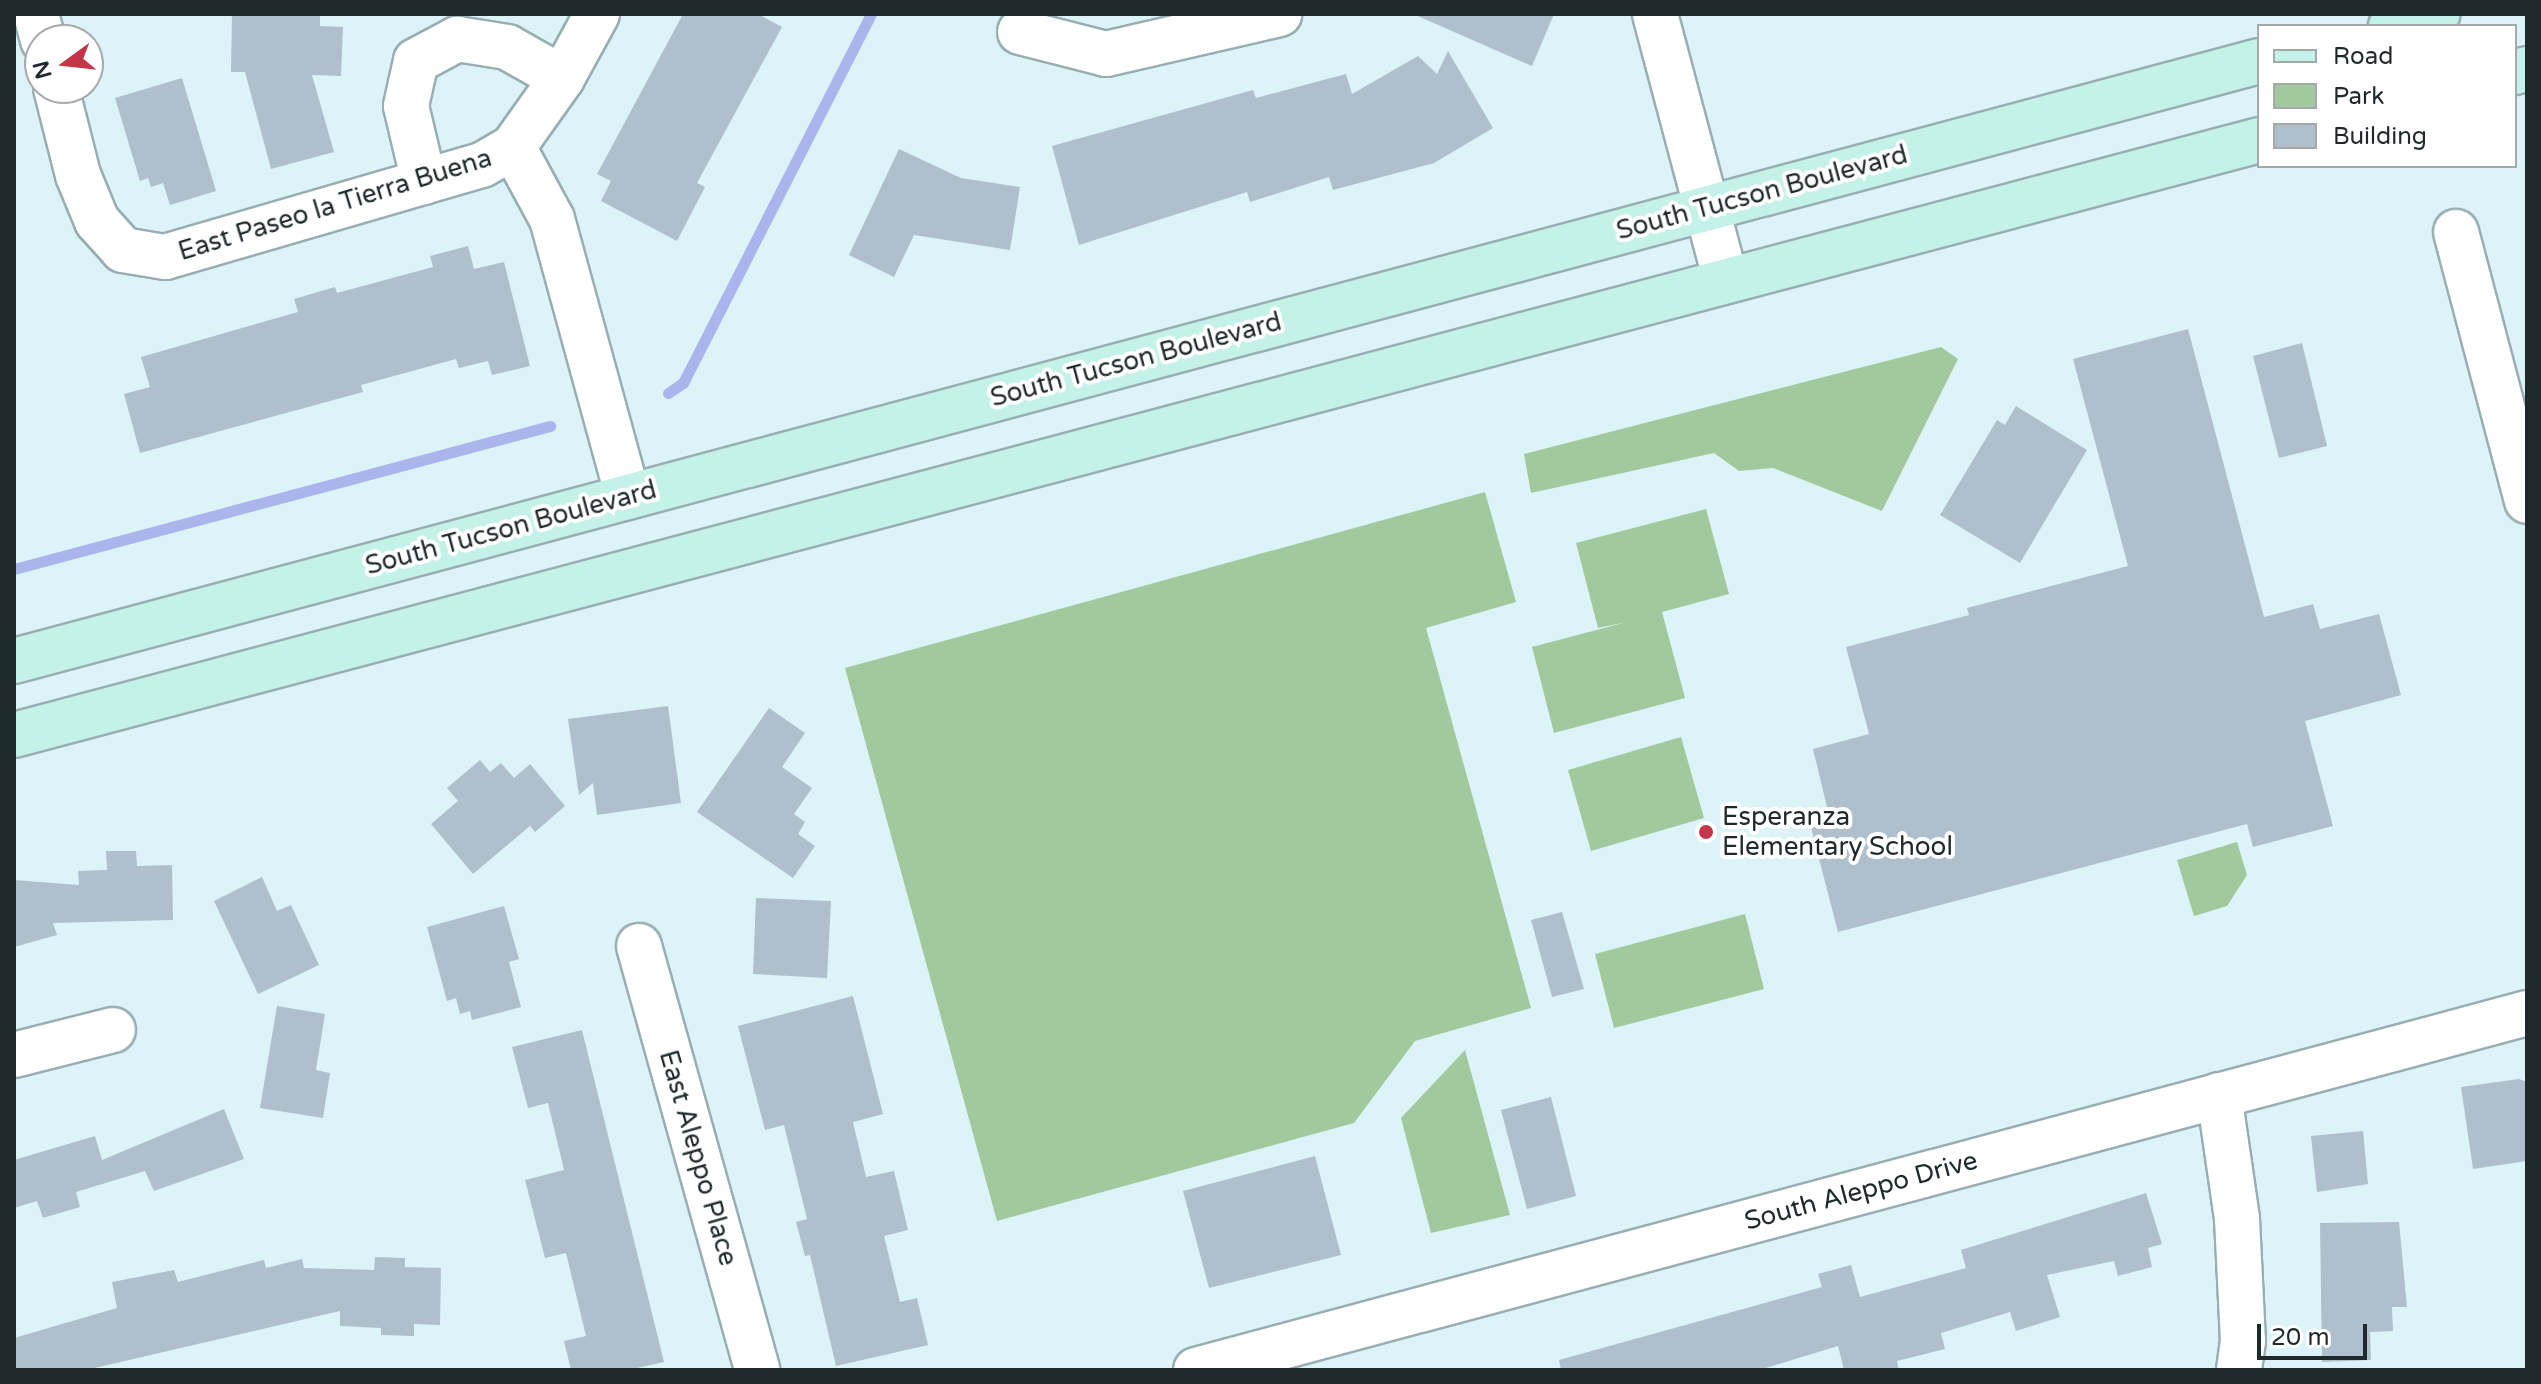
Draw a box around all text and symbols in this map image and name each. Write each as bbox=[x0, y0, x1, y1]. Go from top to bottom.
north arrow bbox=[24, 24, 104, 104]
legend bbox=[2257, 24, 2517, 168]
text: Road bbox=[2333, 42, 2393, 71]
text: N bbox=[28, 58, 58, 82]
text: Park bbox=[2333, 82, 2384, 111]
text: Building bbox=[2333, 122, 2427, 151]
street label: South Tucson Boulevard bbox=[1613, 139, 1911, 247]
street label: East Paseo la Tierra Buena bbox=[175, 142, 495, 268]
street label: South Tucson Boulevard bbox=[987, 306, 1285, 414]
street label: South Tucson Boulevard bbox=[362, 474, 660, 582]
place label: Esperanza Elementary School bbox=[1722, 801, 1953, 862]
marker: Esperanza Elementary School bbox=[1697, 823, 1715, 841]
street label: East Aleppo Place bbox=[652, 1047, 744, 1269]
street label: South Aleppo Drive bbox=[1741, 1145, 1981, 1237]
scale bar bbox=[2261, 1308, 2371, 1358]
text: 20 m bbox=[2271, 1323, 2329, 1352]

